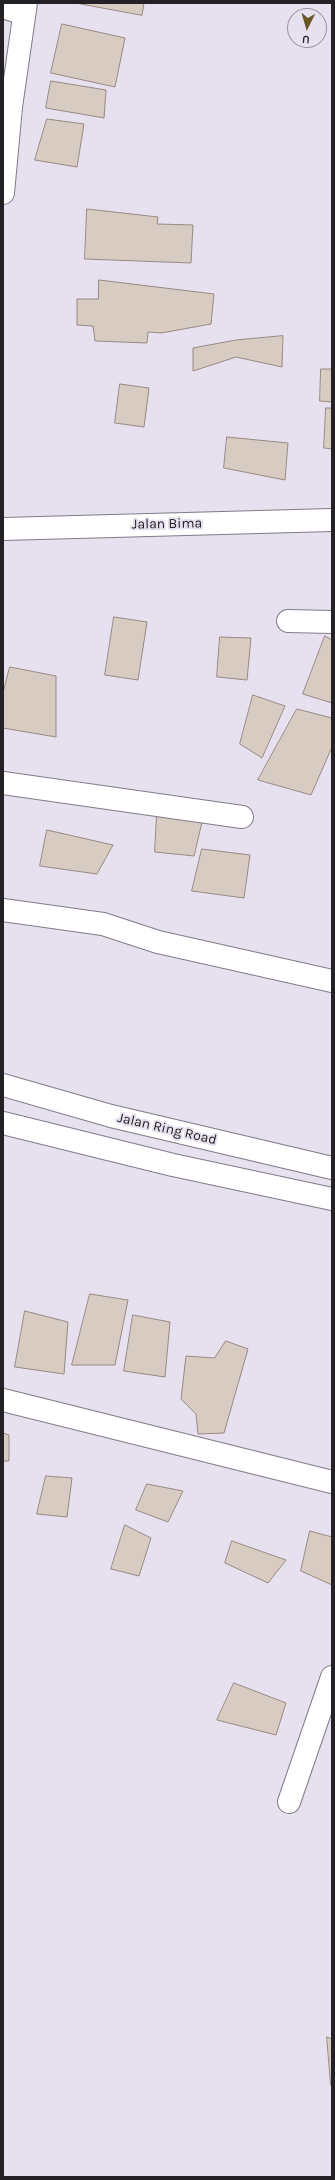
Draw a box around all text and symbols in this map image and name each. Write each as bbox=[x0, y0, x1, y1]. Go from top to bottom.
north arrow bbox=[287, 8, 327, 48]
text: U bbox=[302, 33, 310, 46]
street label: Jalan Bima bbox=[132, 515, 202, 533]
street label: Jalan Ring Road bbox=[116, 1109, 218, 1149]

